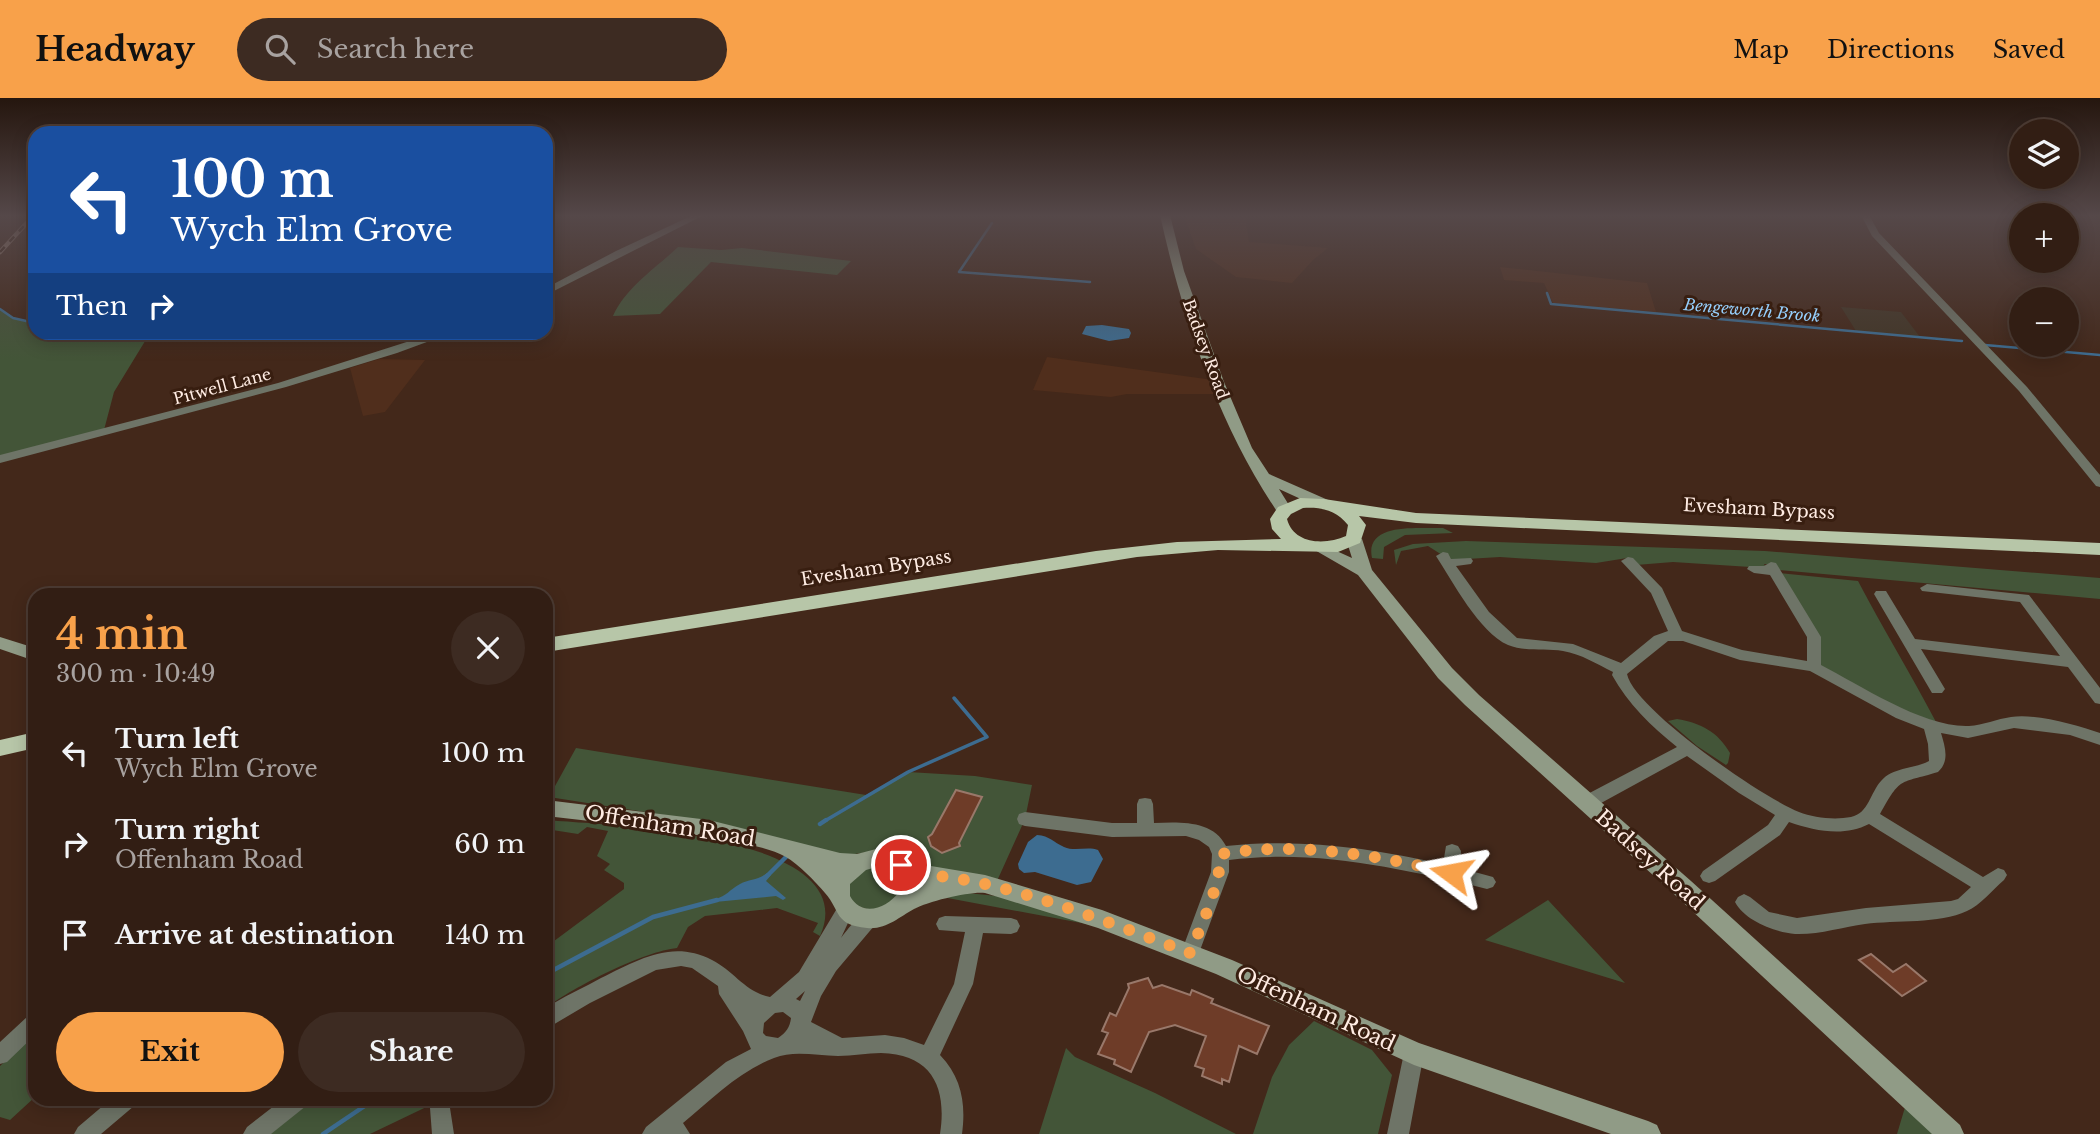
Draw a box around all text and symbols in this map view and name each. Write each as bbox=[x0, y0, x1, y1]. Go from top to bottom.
search box bbox=[237, 18, 727, 81]
text: Headway bbox=[35, 29, 195, 70]
icon: search bbox=[261, 30, 299, 68]
text: Search here bbox=[317, 33, 474, 65]
text: Map bbox=[1733, 35, 1789, 64]
text: Directions bbox=[1827, 35, 1955, 64]
text: Saved bbox=[1993, 35, 2065, 64]
map controls bbox=[2009, 119, 2079, 357]
button: layers bbox=[2009, 119, 2079, 189]
text: 100 m bbox=[171, 149, 334, 210]
icon: left bbox=[56, 154, 147, 245]
button: + bbox=[2009, 203, 2079, 273]
text: Wych Elm Grove bbox=[171, 210, 453, 250]
icon: right bbox=[142, 287, 180, 325]
button: − bbox=[2009, 287, 2079, 357]
text: Then bbox=[56, 290, 128, 322]
water label: Bengeworth Brook bbox=[1682, 294, 1821, 326]
street label: Badsey Road bbox=[1179, 296, 1233, 402]
street label: Pitwell Lane bbox=[171, 363, 273, 409]
street label: Evesham Bypass bbox=[1682, 494, 1836, 524]
street label: Evesham Bypass bbox=[799, 545, 953, 591]
text: 4 min bbox=[56, 608, 187, 660]
button: close bbox=[451, 611, 525, 685]
text: 300 m · 10:49 bbox=[56, 660, 216, 688]
text: Turn left bbox=[115, 723, 239, 755]
icon: left bbox=[56, 734, 94, 772]
text: 100 m bbox=[441, 737, 525, 769]
text: Wych Elm Grove bbox=[115, 755, 318, 783]
street label: Offenham Road bbox=[583, 800, 757, 852]
street label: Badsey Road bbox=[1590, 804, 1710, 916]
text: Turn right bbox=[115, 814, 260, 846]
icon: right bbox=[56, 825, 94, 863]
text: 60 m bbox=[454, 828, 525, 860]
pin bbox=[871, 835, 931, 895]
position arrow bbox=[1414, 836, 1488, 910]
text: Offenham Road bbox=[115, 846, 303, 874]
icon: arrive bbox=[882, 846, 920, 884]
icon: arrive bbox=[56, 916, 94, 954]
text: Arrive at destination bbox=[115, 919, 395, 951]
text: 140 m bbox=[444, 919, 525, 951]
street label: Offenham Road bbox=[1233, 961, 1399, 1057]
button: Exit bbox=[56, 1012, 284, 1092]
button: Share bbox=[298, 1012, 525, 1092]

